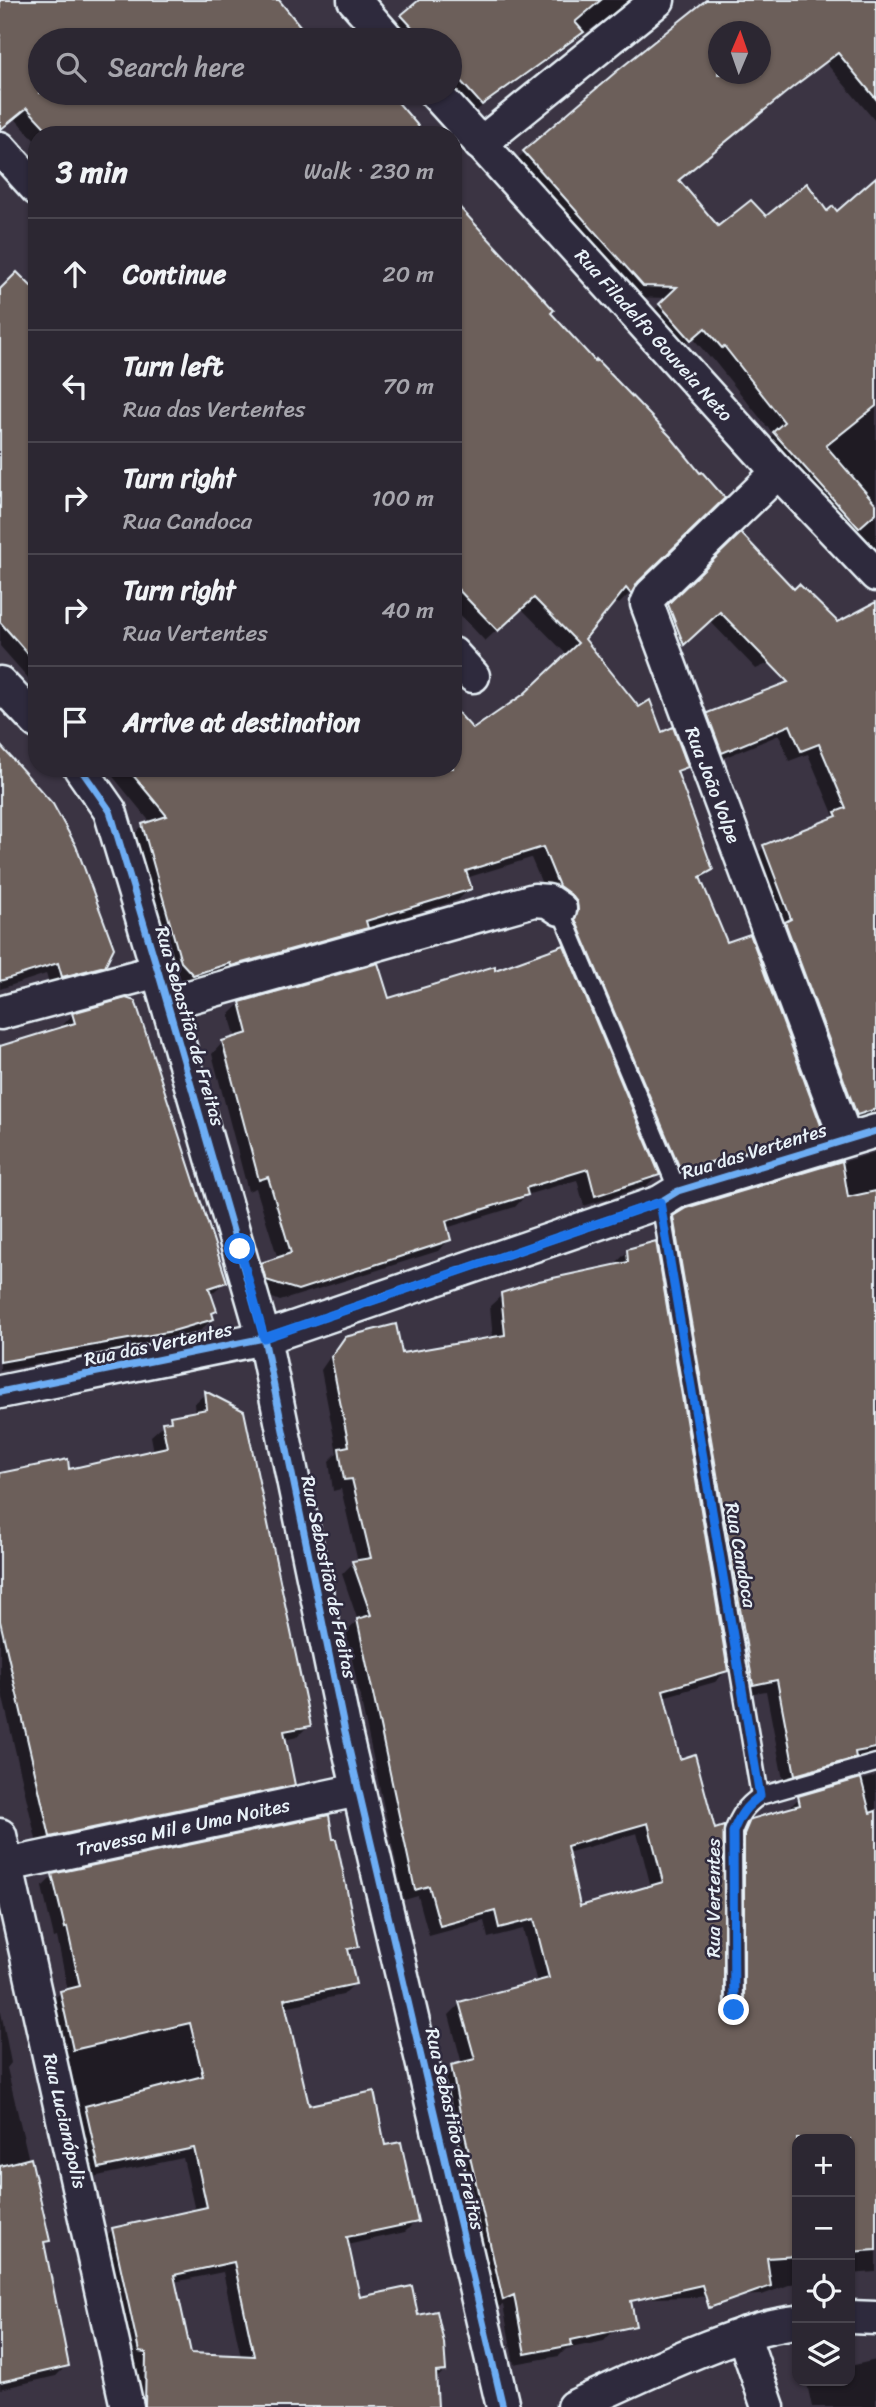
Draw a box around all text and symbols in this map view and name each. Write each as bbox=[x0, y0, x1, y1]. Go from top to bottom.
north arrow bbox=[708, 21, 771, 84]
search box bbox=[28, 28, 462, 105]
text: Search here bbox=[108, 44, 245, 90]
icon: search bbox=[52, 48, 90, 86]
text: 3 min bbox=[56, 145, 128, 199]
text: Walk · 230 m bbox=[304, 151, 434, 192]
street label: Rua Filadelfo Gouveia Neto bbox=[567, 241, 742, 430]
text: Continue bbox=[123, 251, 226, 297]
text: 20 m bbox=[383, 254, 434, 295]
icon: ahead bbox=[56, 255, 94, 293]
text: Turn left bbox=[123, 343, 223, 389]
text: 70 m bbox=[383, 366, 434, 407]
icon: left bbox=[56, 367, 94, 405]
text: Rua das Vertentes bbox=[123, 389, 305, 430]
text: Turn right bbox=[123, 455, 236, 501]
text: 100 m bbox=[371, 478, 434, 519]
icon: right bbox=[56, 479, 94, 517]
text: Rua Candoca bbox=[123, 501, 252, 542]
text: Turn right bbox=[123, 567, 236, 613]
text: 40 m bbox=[381, 590, 434, 631]
icon: right bbox=[56, 591, 94, 629]
text: Rua Vertentes bbox=[123, 613, 268, 654]
text: Arrive at destination bbox=[123, 699, 360, 745]
icon: arrive bbox=[56, 703, 94, 741]
street label: Rua João Volpe bbox=[676, 722, 750, 848]
street label: Rua Sebastião de Freitas bbox=[146, 922, 234, 1130]
street label: Rua das Vertentes bbox=[677, 1113, 831, 1189]
route start bbox=[224, 1233, 255, 1264]
street label: Rua das Vertentes bbox=[81, 1312, 235, 1376]
street label: Rua Sebastião de Freitas bbox=[291, 1473, 367, 1682]
street label: Rua Candoca bbox=[716, 1500, 767, 1611]
street label: Travessa Mil e Uma Noites bbox=[73, 1788, 293, 1866]
street label: Rua Vertentes bbox=[697, 1838, 730, 1958]
route end bbox=[718, 1994, 749, 2025]
street label: Rua Sebastião de Freitas bbox=[416, 2025, 494, 2234]
street label: Rua Lucianópolis bbox=[33, 2050, 97, 2192]
map controls bbox=[792, 2134, 855, 2386]
button: + bbox=[792, 2134, 855, 2197]
button: − bbox=[792, 2197, 855, 2260]
button: locate bbox=[792, 2260, 855, 2323]
button: layers bbox=[792, 2323, 855, 2386]

